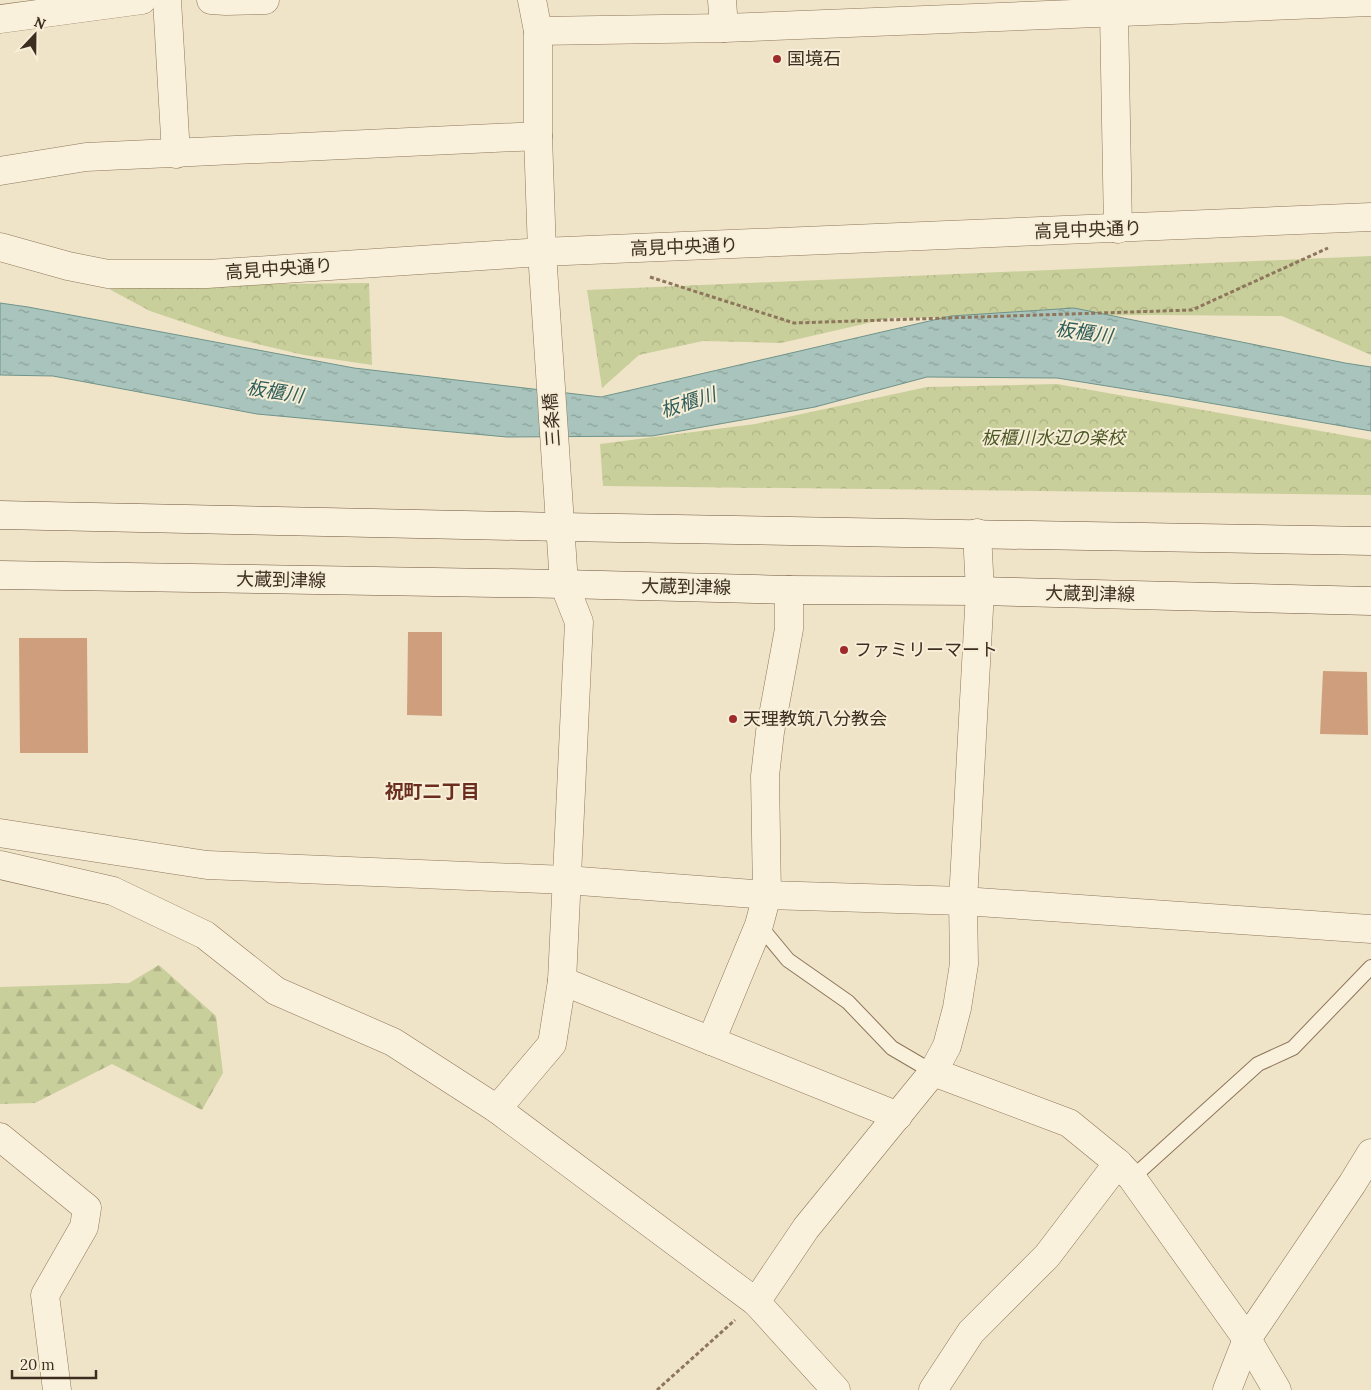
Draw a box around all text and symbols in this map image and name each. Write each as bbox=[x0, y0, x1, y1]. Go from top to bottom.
north arrow bbox=[10, 10, 60, 60]
text: N bbox=[31, 13, 48, 33]
place label: 国境石 bbox=[787, 47, 841, 70]
marker: 国境石 bbox=[771, 53, 783, 65]
street label: 高見中央通り bbox=[1034, 216, 1142, 243]
street label: 高見中央通り bbox=[630, 233, 738, 260]
street label: 高見中央通り bbox=[224, 253, 334, 284]
water label: 板櫃川 bbox=[1054, 316, 1116, 348]
water label: 板櫃川 bbox=[245, 375, 307, 408]
water label: 板櫃川 bbox=[657, 381, 721, 422]
street label: 三条橋 bbox=[538, 392, 565, 448]
park label: 板櫃川水辺の楽校 bbox=[981, 426, 1128, 449]
street label: 大蔵到津線 bbox=[236, 567, 326, 592]
street label: 大蔵到津線 bbox=[641, 574, 731, 599]
street label: 大蔵到津線 bbox=[1045, 581, 1135, 606]
place label: ファミリーマート bbox=[854, 638, 998, 661]
marker: ファミリーマート bbox=[838, 644, 850, 656]
place label: 天理教筑八分教会 bbox=[743, 707, 887, 730]
marker: 天理教筑八分教会 bbox=[727, 713, 739, 725]
district label: 祝町二丁目 bbox=[384, 779, 480, 803]
scale bar bbox=[12, 1348, 96, 1380]
text: 20 m bbox=[20, 1355, 55, 1374]

